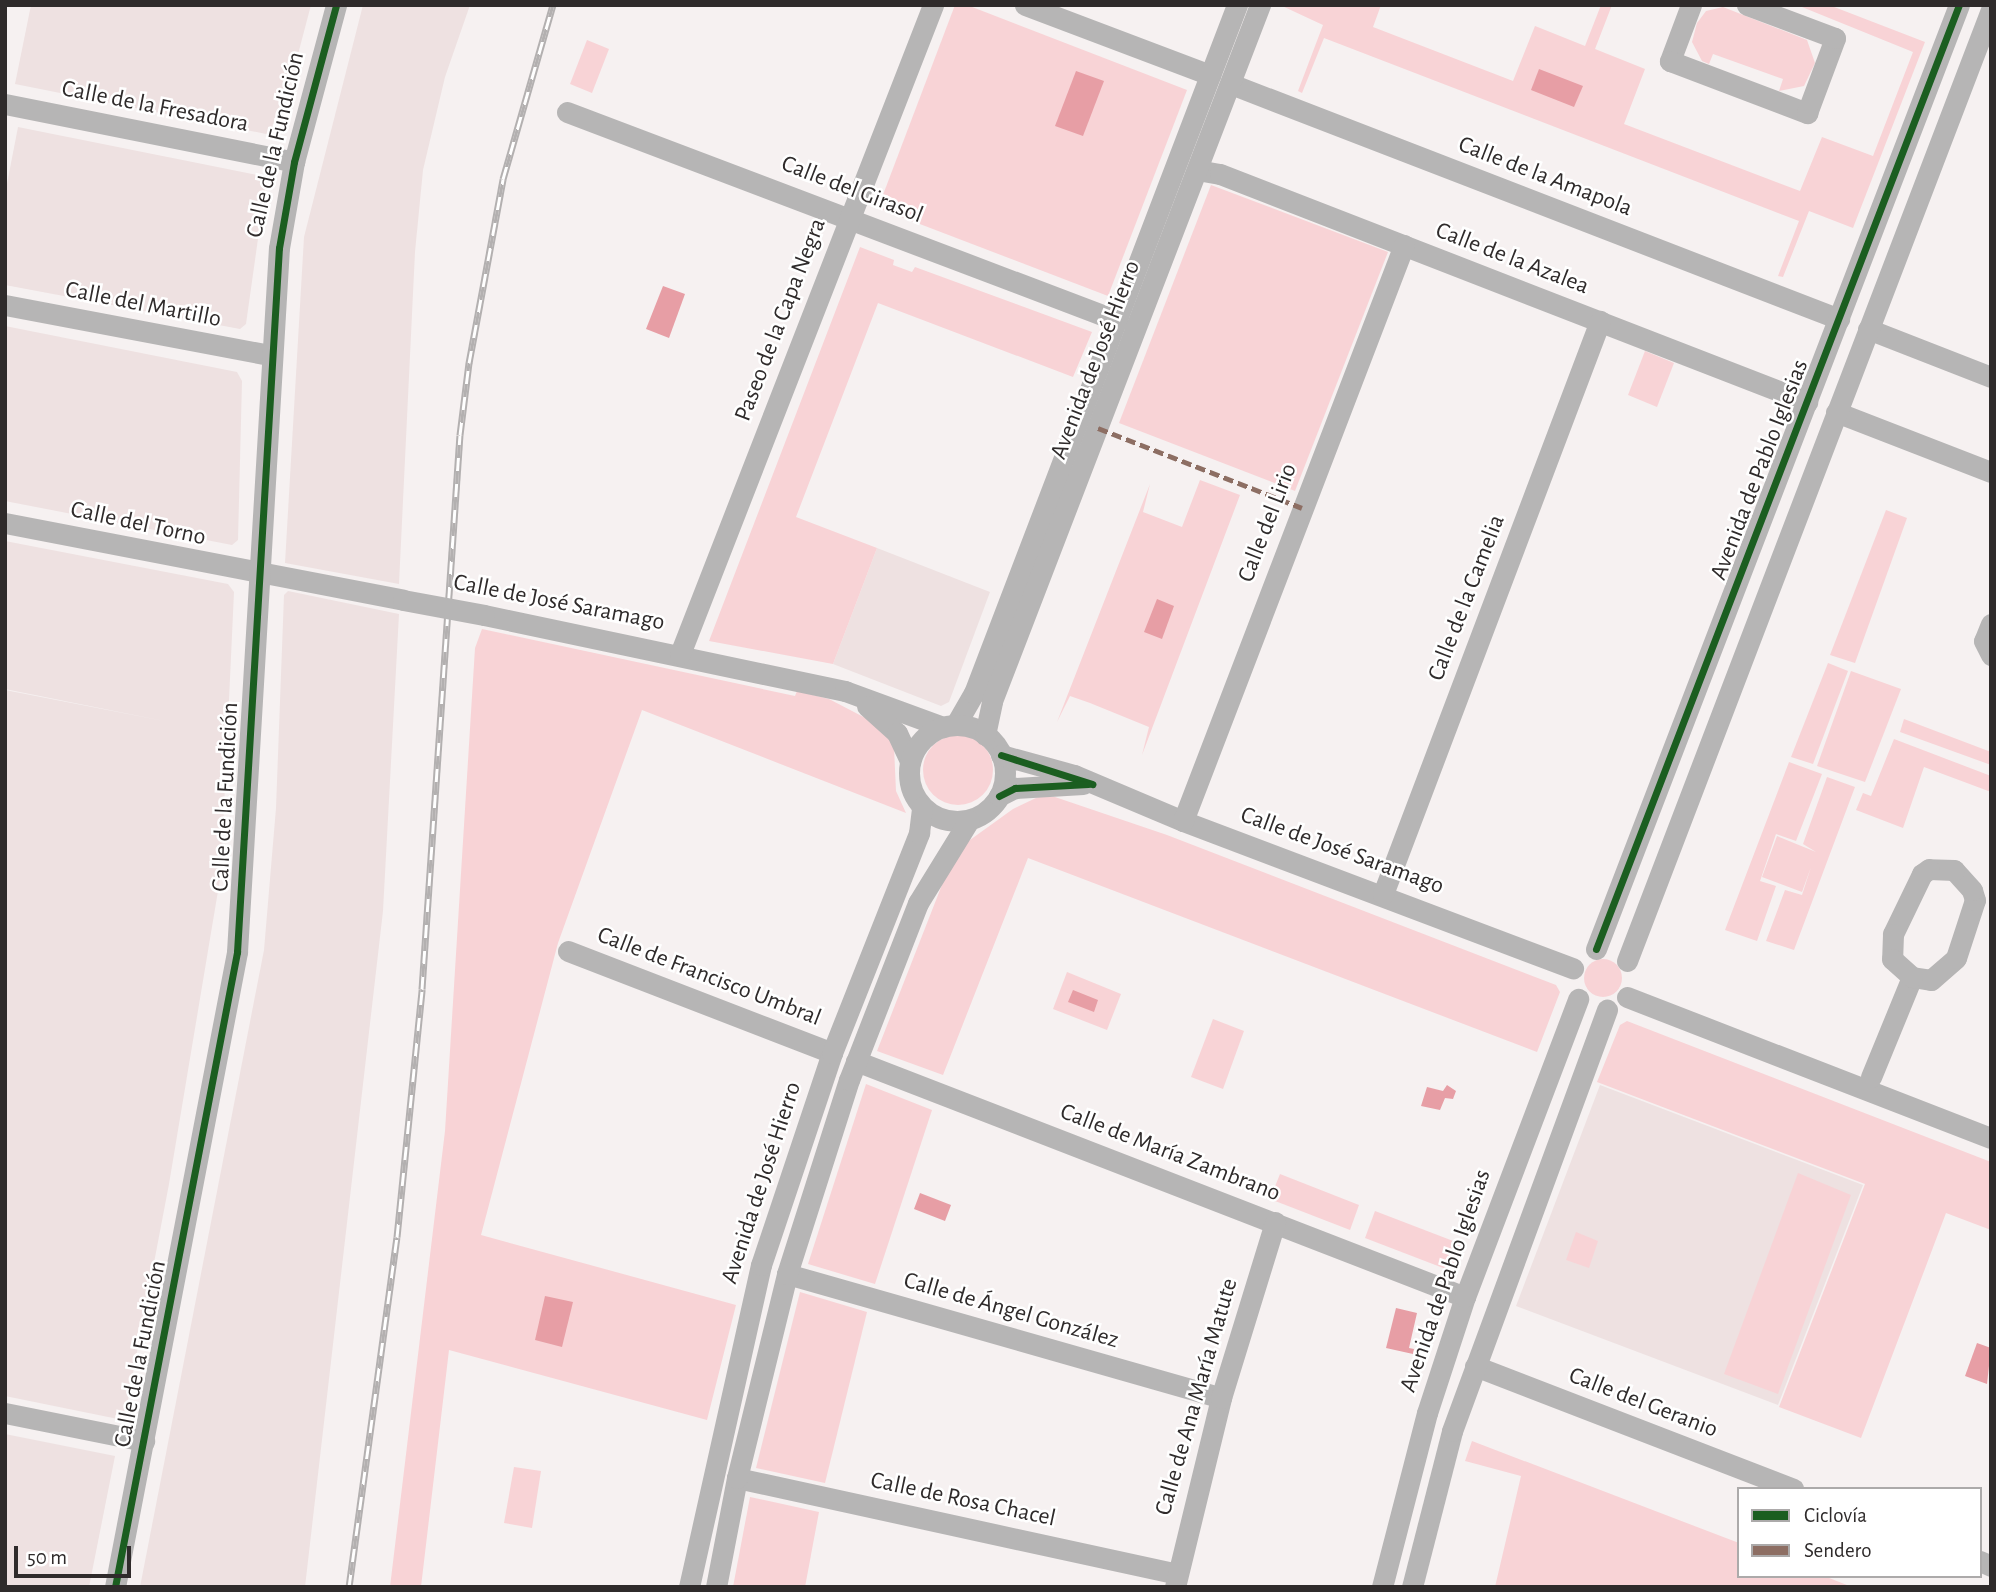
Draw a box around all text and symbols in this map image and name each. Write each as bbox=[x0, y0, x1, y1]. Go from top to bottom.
street label: Calle de la Fundición bbox=[241, 49, 311, 241]
street label: Calle de la Fresadora bbox=[59, 75, 251, 139]
street label: Calle de la Amapola bbox=[1454, 131, 1636, 223]
street label: Calle del Girasol bbox=[777, 150, 927, 230]
street label: Paseo de la Capa Negra bbox=[729, 215, 833, 425]
street label: Calle de la Azalea bbox=[1431, 217, 1593, 301]
street label: Avenida de José Hierro bbox=[1045, 257, 1147, 463]
street label: Calle del Martillo bbox=[63, 276, 223, 334]
street label: Avenida de Pablo Iglesias bbox=[1705, 356, 1815, 584]
street label: Calle del Lirio bbox=[1232, 460, 1304, 586]
street label: Calle del Torno bbox=[68, 496, 208, 552]
street label: Calle de la Camelia bbox=[1422, 511, 1512, 685]
street label: Calle de José Saramago bbox=[451, 568, 667, 638]
street label: Calle de la Fundición bbox=[207, 701, 245, 893]
street label: Calle de José Saramago bbox=[1236, 801, 1448, 901]
street label: Calle de Francisco Umbral bbox=[593, 921, 825, 1033]
street label: Avenida de José Hierro bbox=[716, 1078, 808, 1288]
street label: Calle de María Zambrano bbox=[1056, 1098, 1284, 1208]
street label: Avenida de Pablo Iglesias bbox=[1394, 1166, 1498, 1396]
street label: Calle de la Fundición bbox=[109, 1258, 173, 1450]
street label: Calle de Ángel González bbox=[900, 1267, 1122, 1355]
street label: Calle de Ana María Matute bbox=[1149, 1275, 1245, 1519]
street label: Calle del Geranio bbox=[1564, 1361, 1722, 1445]
street label: Calle de Rosa Chacel bbox=[868, 1466, 1058, 1534]
legend bbox=[1737, 1487, 1982, 1578]
text: Ciclovía bbox=[1804, 1505, 1867, 1526]
scale bar bbox=[18, 1532, 135, 1576]
text: Sendero bbox=[1804, 1540, 1872, 1561]
text: 50 m bbox=[27, 1547, 67, 1568]

